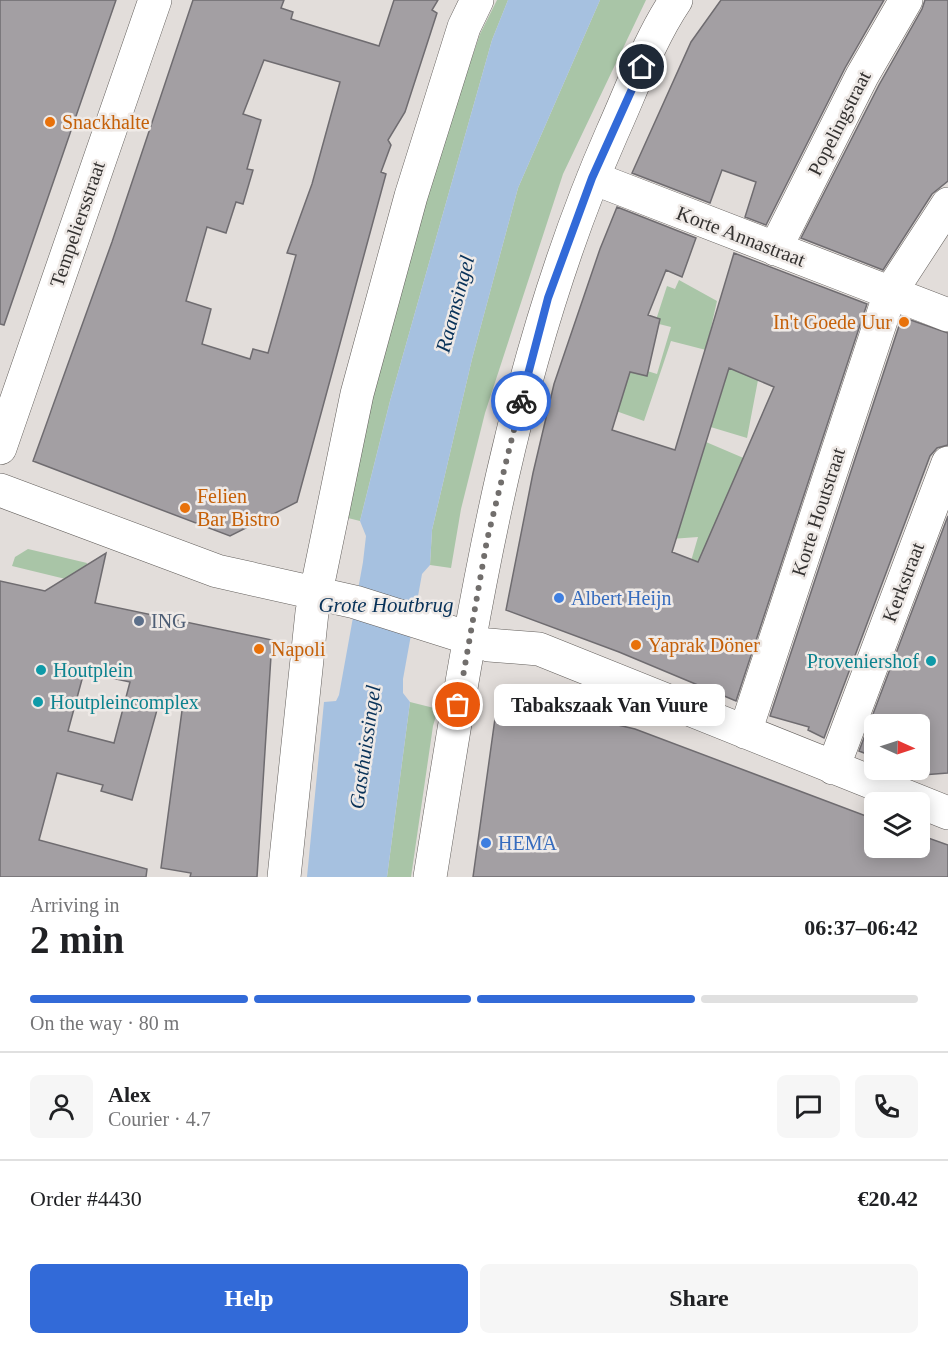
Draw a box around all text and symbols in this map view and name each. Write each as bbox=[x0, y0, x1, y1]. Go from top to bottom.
pin bbox=[616, 41, 667, 92]
icon: home bbox=[625, 50, 658, 83]
street label: Popelingstraat bbox=[803, 67, 876, 179]
place label: Snackhalte bbox=[62, 111, 150, 133]
marker: Snackhalte bbox=[43, 115, 57, 129]
street label: Tempeliersstraat bbox=[45, 158, 110, 290]
street label: Korte Annastraat bbox=[674, 201, 809, 271]
water label: Raamsingel bbox=[430, 253, 479, 356]
place label: In't Goede Uur bbox=[773, 311, 892, 333]
marker: In't Goede Uur bbox=[897, 315, 911, 329]
courier bbox=[491, 371, 551, 431]
icon: bike bbox=[505, 385, 538, 418]
street label: Korte Houtstraat bbox=[787, 445, 849, 579]
place label: Felien Bar Bistro bbox=[197, 485, 280, 530]
marker: Felien Bar Bistro bbox=[178, 501, 192, 515]
street label: Kerkstraat bbox=[878, 539, 928, 625]
place label: Albert Heijn bbox=[571, 587, 672, 610]
marker: Albert Heijn bbox=[552, 591, 566, 605]
water label: Grote Houtbrug bbox=[318, 593, 454, 617]
place label: ING bbox=[151, 610, 187, 632]
marker: ING bbox=[132, 614, 146, 628]
place label: Yaprak Döner bbox=[648, 634, 760, 657]
place label: Napoli bbox=[271, 638, 326, 661]
marker: Yaprak Döner bbox=[629, 638, 643, 652]
marker: Napoli bbox=[252, 642, 266, 656]
place label: Proveniershof bbox=[807, 650, 919, 672]
marker: Proveniershof bbox=[924, 654, 938, 668]
place label: Houtplein bbox=[53, 659, 133, 682]
marker: Houtplein bbox=[34, 663, 48, 677]
pin bbox=[432, 679, 483, 730]
water label: Gasthuissingel bbox=[344, 683, 386, 810]
callout: Tabakszaak Van Vuure bbox=[494, 684, 725, 726]
icon: bag bbox=[441, 688, 474, 721]
place label: Houtpleincomplex bbox=[50, 691, 199, 714]
text: Tabakszaak Van Vuure bbox=[511, 694, 708, 716]
marker: Houtpleincomplex bbox=[31, 695, 45, 709]
north arrow bbox=[864, 714, 930, 780]
map controls bbox=[864, 714, 930, 858]
button: layers bbox=[864, 792, 930, 858]
place label: HEMA bbox=[498, 832, 557, 854]
marker: HEMA bbox=[479, 836, 493, 850]
text: Arriving in bbox=[30, 894, 119, 916]
text: 06:37–06:42 bbox=[804, 915, 918, 940]
text: 2 min bbox=[30, 918, 124, 961]
text: On the way · 80 m bbox=[30, 1012, 179, 1034]
button: person bbox=[30, 1075, 93, 1138]
button: chat bbox=[777, 1075, 840, 1138]
button: phone bbox=[855, 1075, 918, 1138]
text: Alex bbox=[108, 1082, 151, 1107]
text: Courier · 4.7 bbox=[108, 1108, 211, 1130]
text: Order #4430 bbox=[30, 1186, 142, 1211]
text: €20.42 bbox=[858, 1186, 918, 1211]
button: Help bbox=[30, 1264, 468, 1333]
button: Share bbox=[480, 1264, 918, 1333]

